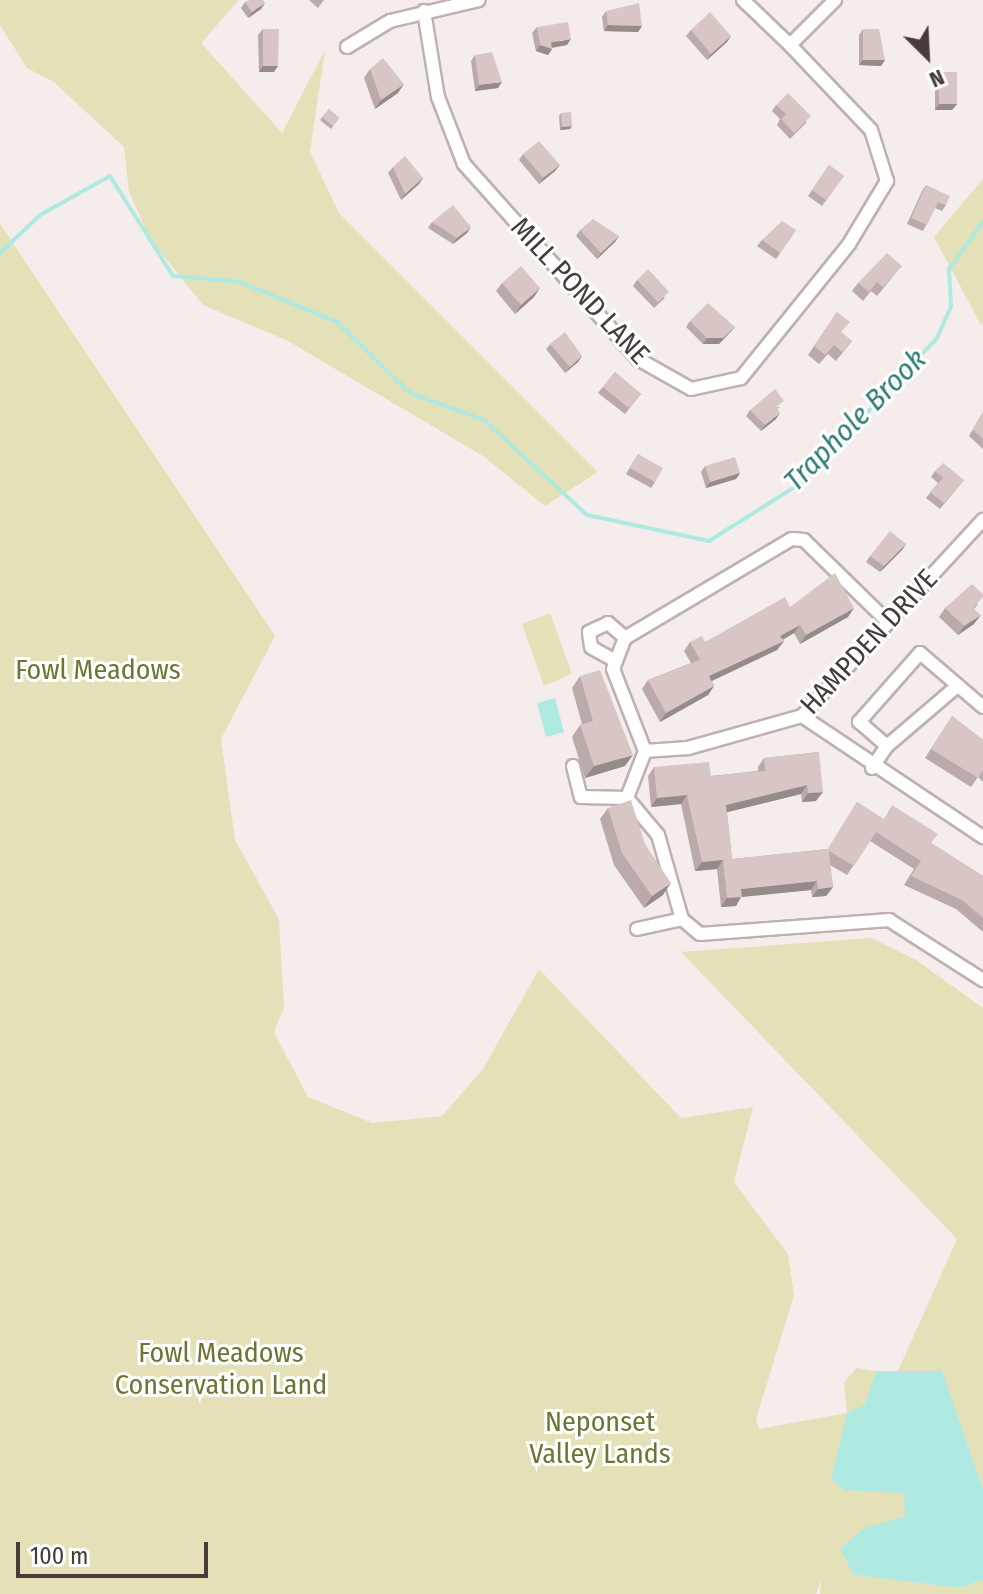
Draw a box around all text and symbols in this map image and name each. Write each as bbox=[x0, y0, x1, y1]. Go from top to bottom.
north arrow bbox=[887, 16, 967, 96]
text: N bbox=[925, 63, 948, 93]
street label: MILL POND LANE bbox=[504, 211, 656, 371]
water label: Traphole Brook bbox=[776, 341, 934, 499]
street label: HAMPDEN DRIVE bbox=[793, 563, 945, 721]
park label: Fowl Meadows bbox=[15, 653, 181, 687]
park label: Fowl Meadows Conservation Land bbox=[115, 1336, 327, 1402]
park label: Neponset Valley Lands bbox=[529, 1405, 671, 1471]
scale bar bbox=[20, 1526, 212, 1576]
text: 100 m bbox=[30, 1542, 88, 1570]

